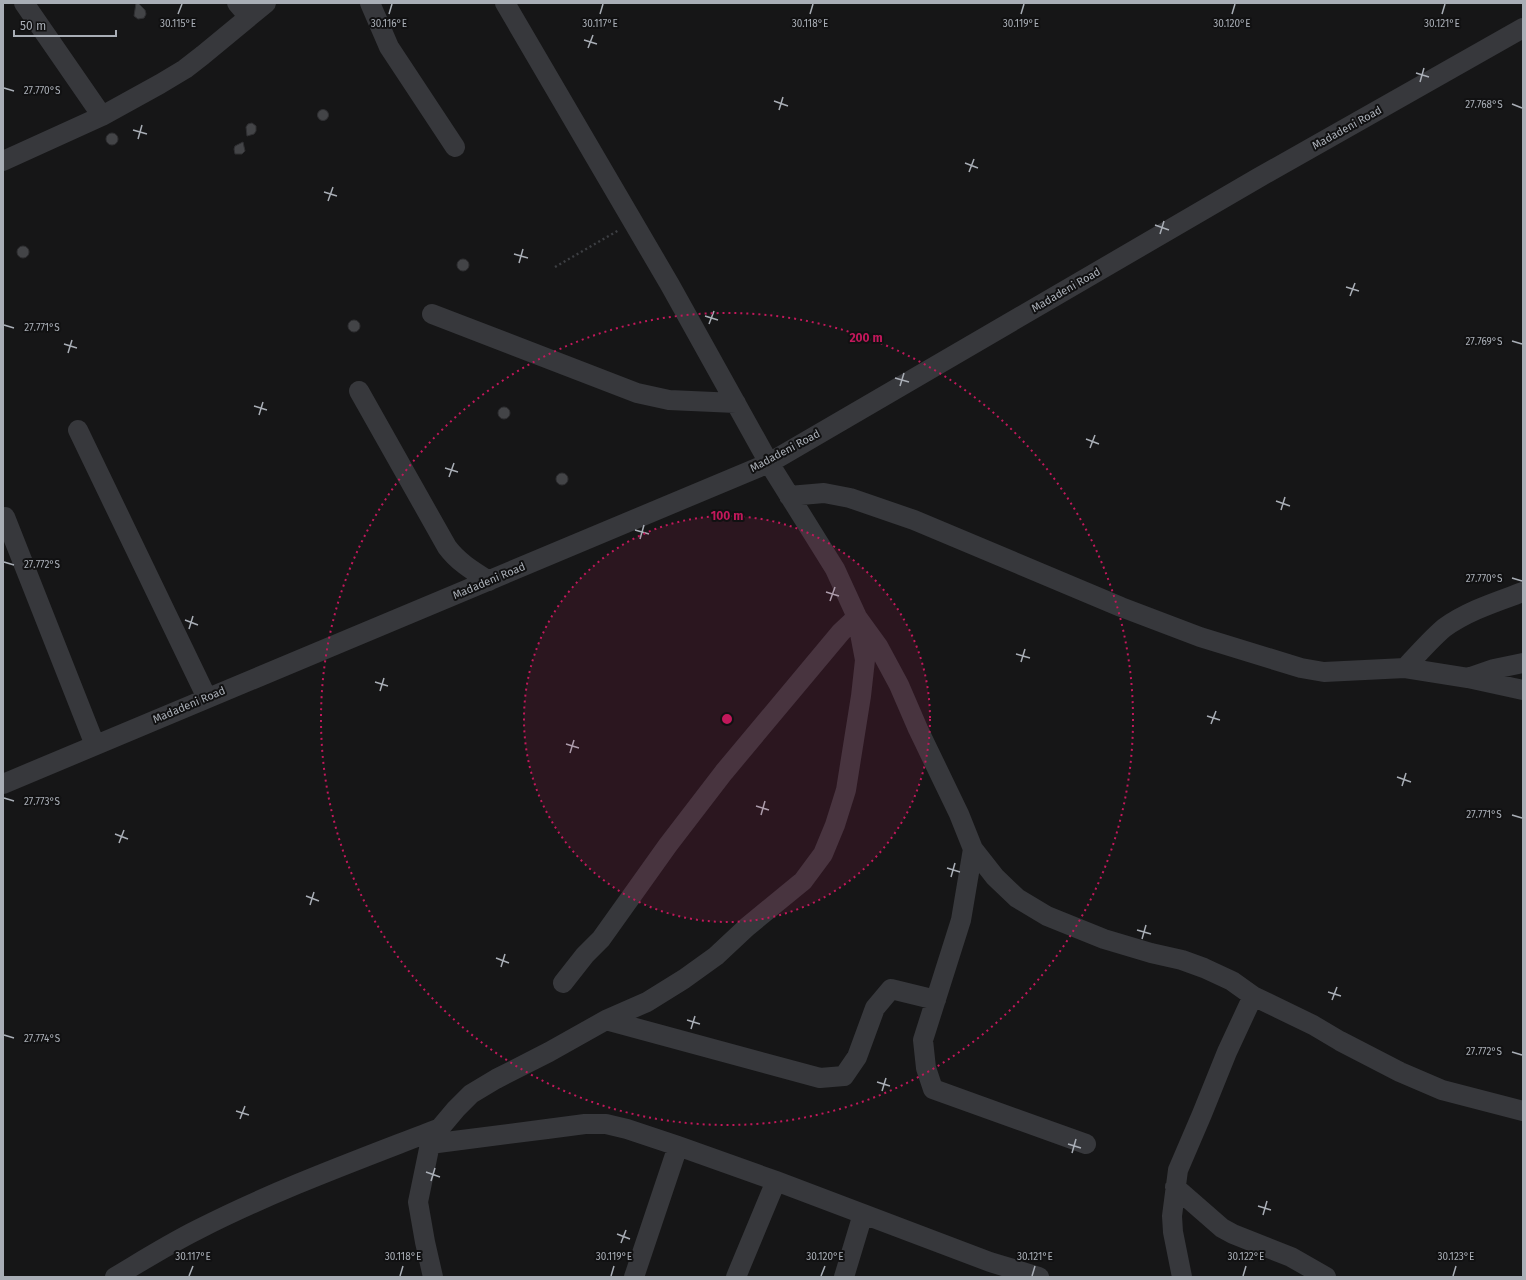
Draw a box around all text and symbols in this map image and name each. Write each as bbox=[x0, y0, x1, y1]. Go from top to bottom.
scale bar bbox=[14, 12, 116, 38]
text: 30.115°E bbox=[160, 18, 196, 30]
text: 30.116°E bbox=[371, 18, 407, 30]
text: 30.117°E bbox=[582, 18, 618, 30]
text: 30.118°E bbox=[792, 18, 828, 30]
text: 30.119°E bbox=[1003, 18, 1039, 30]
text: 30.120°E bbox=[1213, 18, 1251, 30]
text: 30.121°E bbox=[1424, 18, 1460, 30]
text: 50 m bbox=[20, 19, 46, 33]
text: 27.770°S bbox=[24, 85, 61, 97]
text: 27.768°S bbox=[1465, 99, 1503, 111]
street label: Madadeni Road bbox=[1310, 104, 1384, 152]
street label: Madadeni Road bbox=[1029, 265, 1103, 315]
text: 27.771°S bbox=[24, 322, 60, 334]
text: 200 m bbox=[849, 331, 883, 345]
text: 27.769°S bbox=[1465, 336, 1503, 348]
street label: Madadeni Road bbox=[748, 427, 822, 475]
text: 100 m bbox=[711, 509, 743, 523]
text: 27.772°S bbox=[24, 559, 61, 571]
street label: Madadeni Road bbox=[451, 560, 527, 602]
text: 27.770°S bbox=[1466, 573, 1503, 585]
street label: Madadeni Road bbox=[151, 684, 227, 726]
centre of rings bbox=[720, 712, 734, 726]
text: 27.773°S bbox=[24, 796, 61, 808]
text: 27.771°S bbox=[1466, 809, 1502, 821]
text: 27.774°S bbox=[24, 1033, 61, 1045]
text: 27.772°S bbox=[1466, 1046, 1503, 1058]
text: 30.117°E bbox=[175, 1251, 211, 1263]
text: 30.118°E bbox=[385, 1251, 421, 1263]
text: 30.119°E bbox=[596, 1251, 632, 1263]
text: 30.120°E bbox=[806, 1251, 844, 1263]
text: 30.121°E bbox=[1017, 1251, 1053, 1263]
text: 30.122°E bbox=[1228, 1251, 1264, 1263]
text: 30.123°E bbox=[1438, 1251, 1474, 1263]

